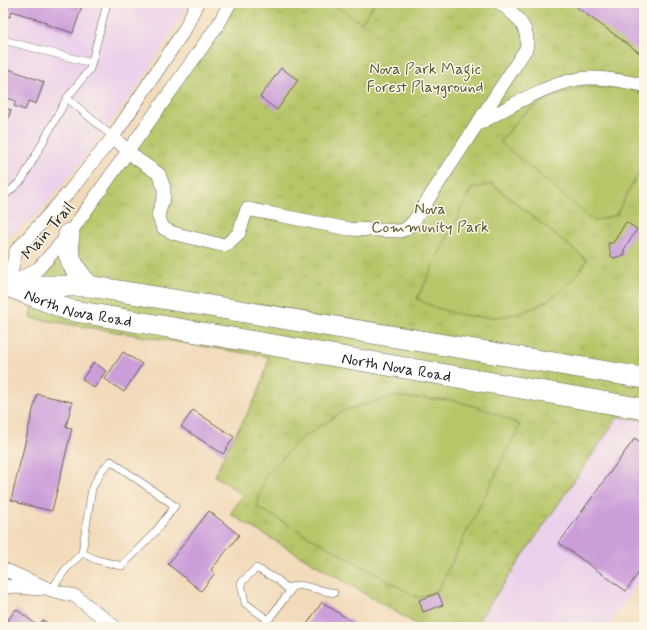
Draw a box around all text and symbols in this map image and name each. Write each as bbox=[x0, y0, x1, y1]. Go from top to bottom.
park label: Nova Park Magic Forest Playground bbox=[367, 59, 484, 98]
street label: Main Trail bbox=[17, 197, 79, 264]
park label: Nova Community Park bbox=[371, 199, 489, 238]
street label: North Nova Road bbox=[21, 284, 133, 333]
street label: North Nova Road bbox=[340, 348, 453, 388]

